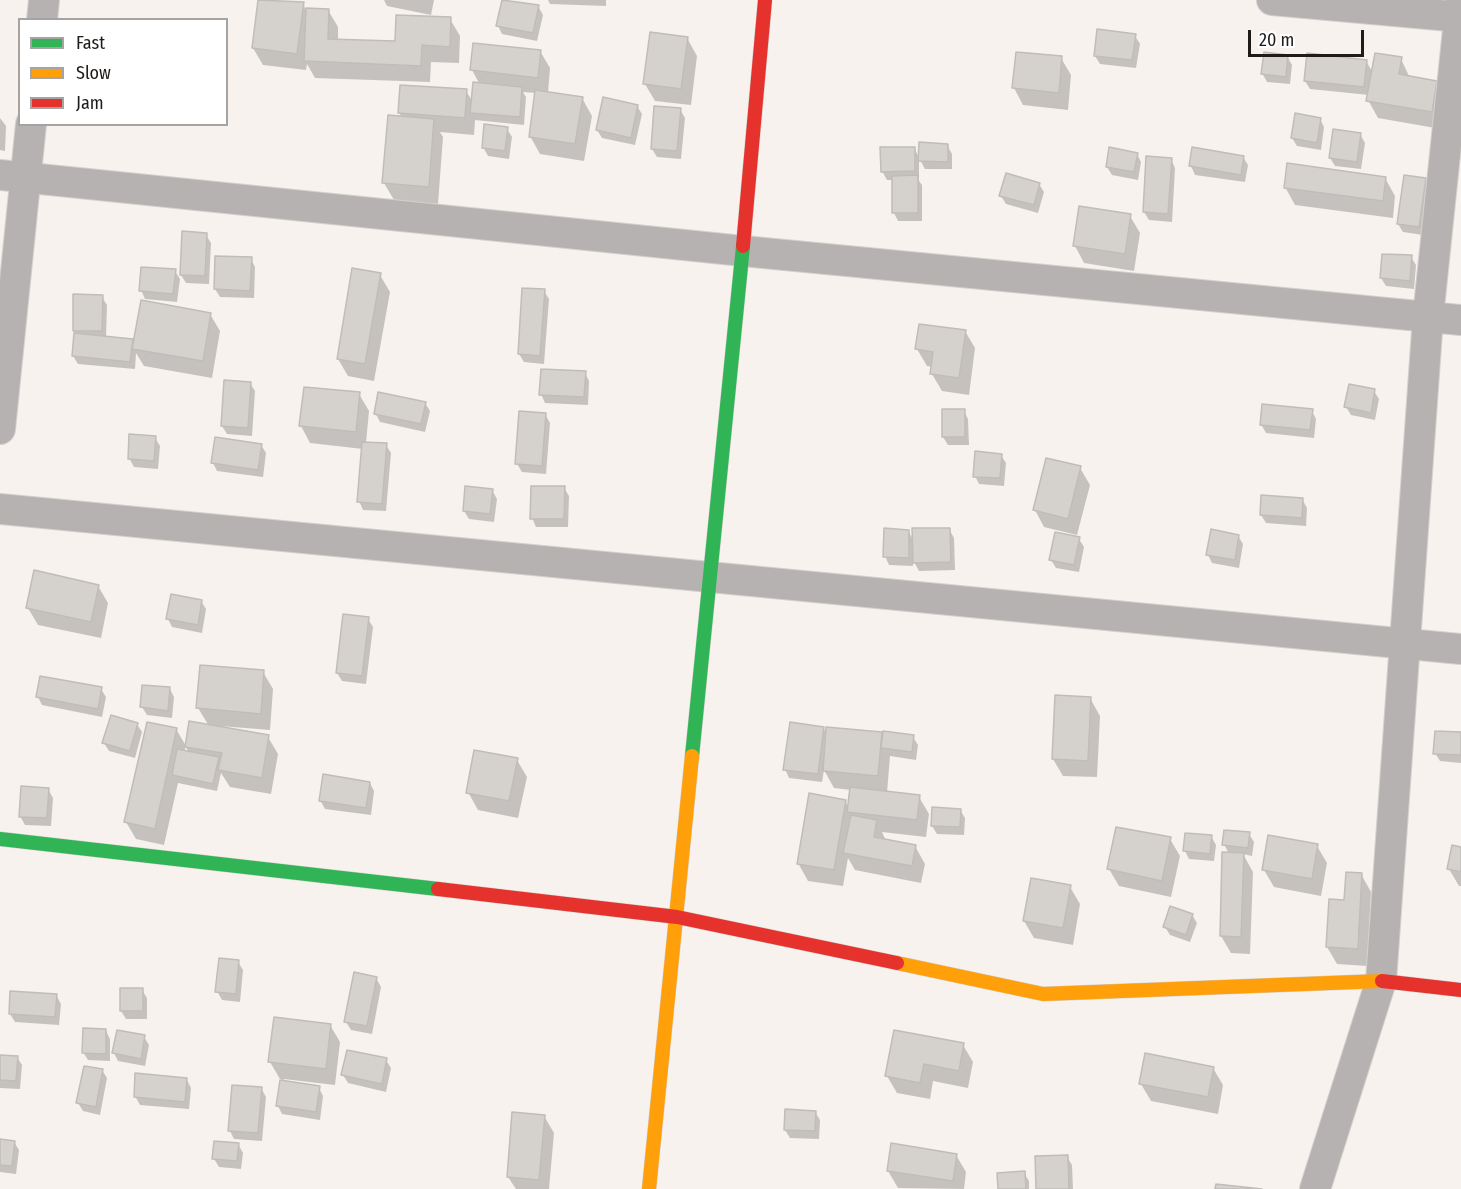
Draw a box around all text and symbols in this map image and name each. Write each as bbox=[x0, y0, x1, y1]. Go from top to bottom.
legend bbox=[18, 18, 228, 126]
scale bar bbox=[1251, 18, 1366, 56]
text: 20 m bbox=[1259, 29, 1294, 51]
text: Fast bbox=[76, 32, 105, 54]
text: Slow bbox=[76, 62, 111, 84]
text: Jam bbox=[76, 92, 104, 114]

